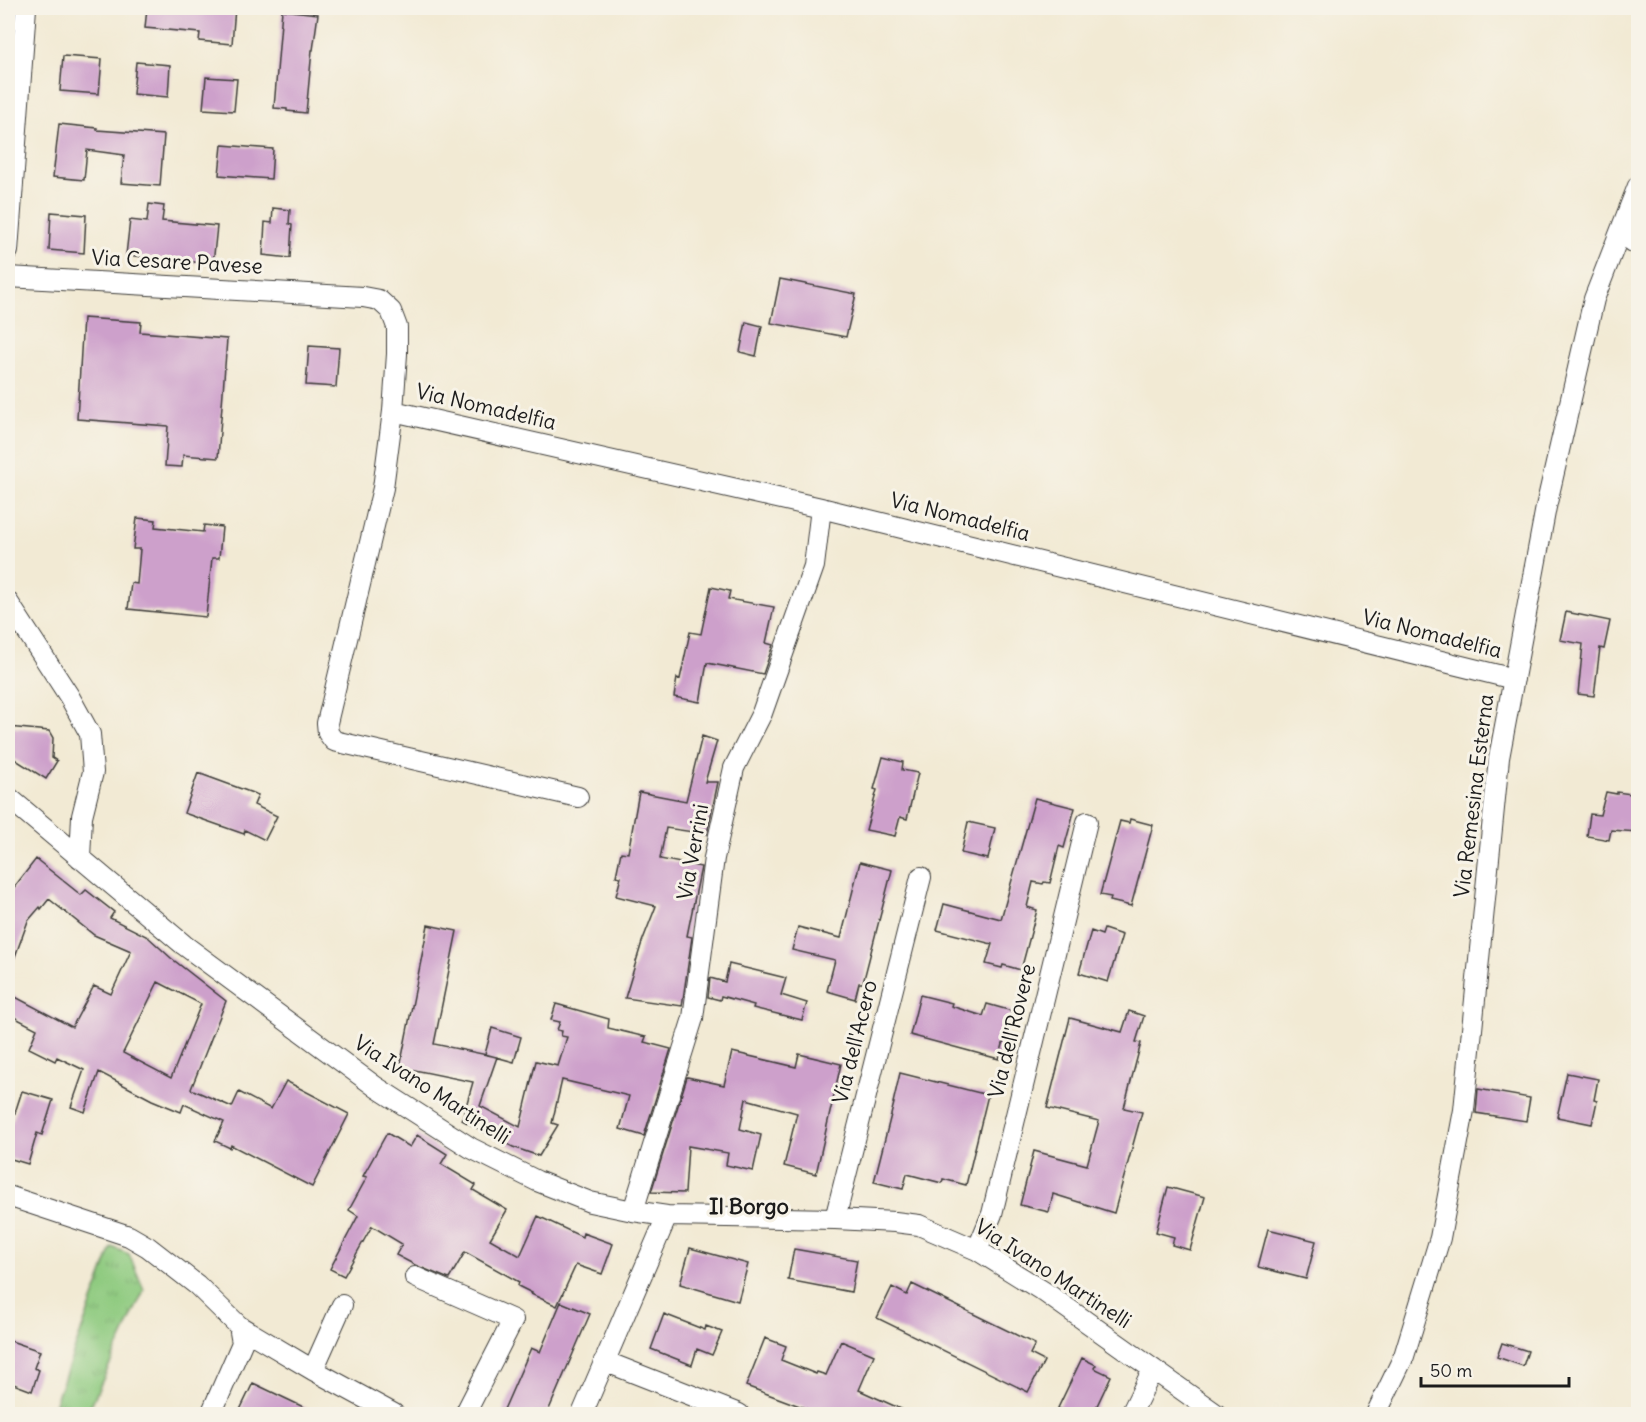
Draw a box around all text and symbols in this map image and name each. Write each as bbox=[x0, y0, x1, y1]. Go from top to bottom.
street label: Via Cesare Pavese bbox=[91, 244, 263, 279]
street label: Via Nomadelfia bbox=[413, 377, 559, 436]
street label: Via Nomadelfia bbox=[887, 486, 1033, 547]
street label: Via Nomadelfia bbox=[1359, 603, 1505, 664]
street label: Via Remesina Esterna bbox=[1448, 693, 1499, 899]
street label: Via Verrini bbox=[671, 802, 714, 902]
street label: Via dell'Rovere bbox=[982, 961, 1041, 1101]
street label: Via dell'Acero bbox=[826, 977, 883, 1106]
street label: Via Ivano Martinelli bbox=[349, 1029, 516, 1150]
district label: Il Borgo bbox=[709, 1192, 789, 1220]
street label: Via Ivano Martinelli bbox=[970, 1213, 1137, 1334]
scale bar bbox=[1421, 1350, 1570, 1388]
text: 50 m bbox=[1430, 1359, 1472, 1382]

